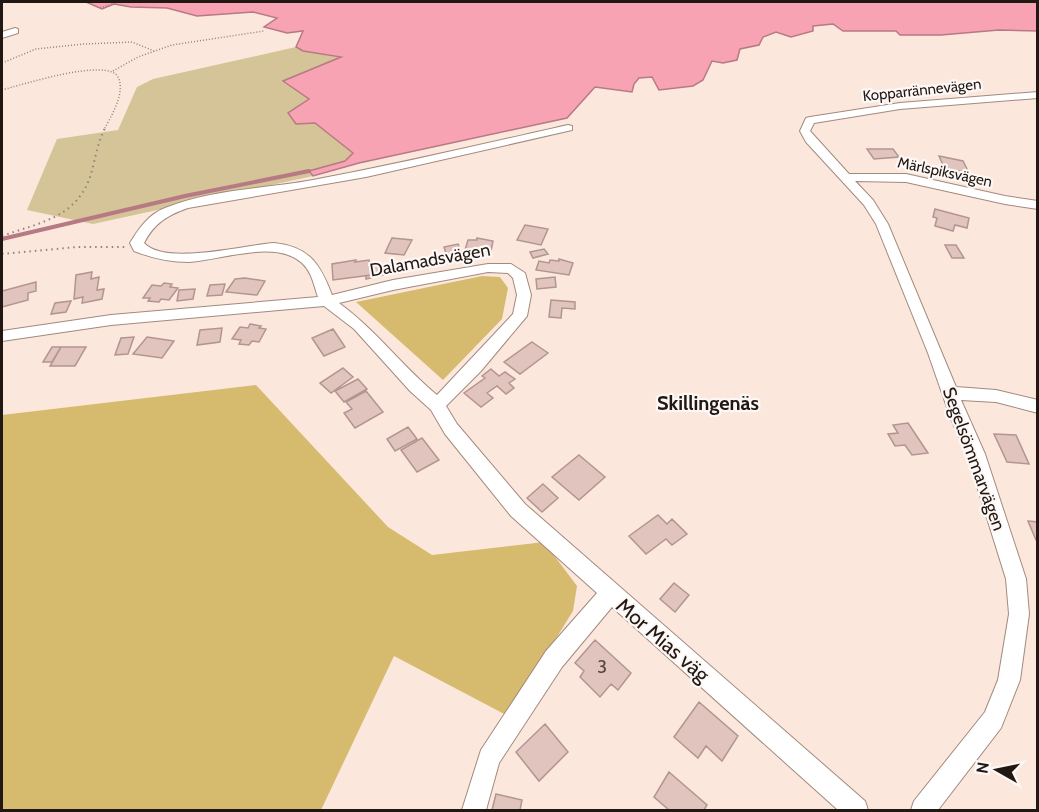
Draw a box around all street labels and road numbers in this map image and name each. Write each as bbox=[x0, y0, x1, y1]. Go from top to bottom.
street label: Kopparrännevägen bbox=[862, 75, 982, 105]
street label: Märlspiksvägen bbox=[896, 153, 994, 191]
street label: Dalamadsvägen bbox=[368, 239, 492, 281]
street label: Segelsömmarvägen bbox=[938, 384, 1010, 534]
street label: Mor Mias väg bbox=[611, 593, 715, 688]

